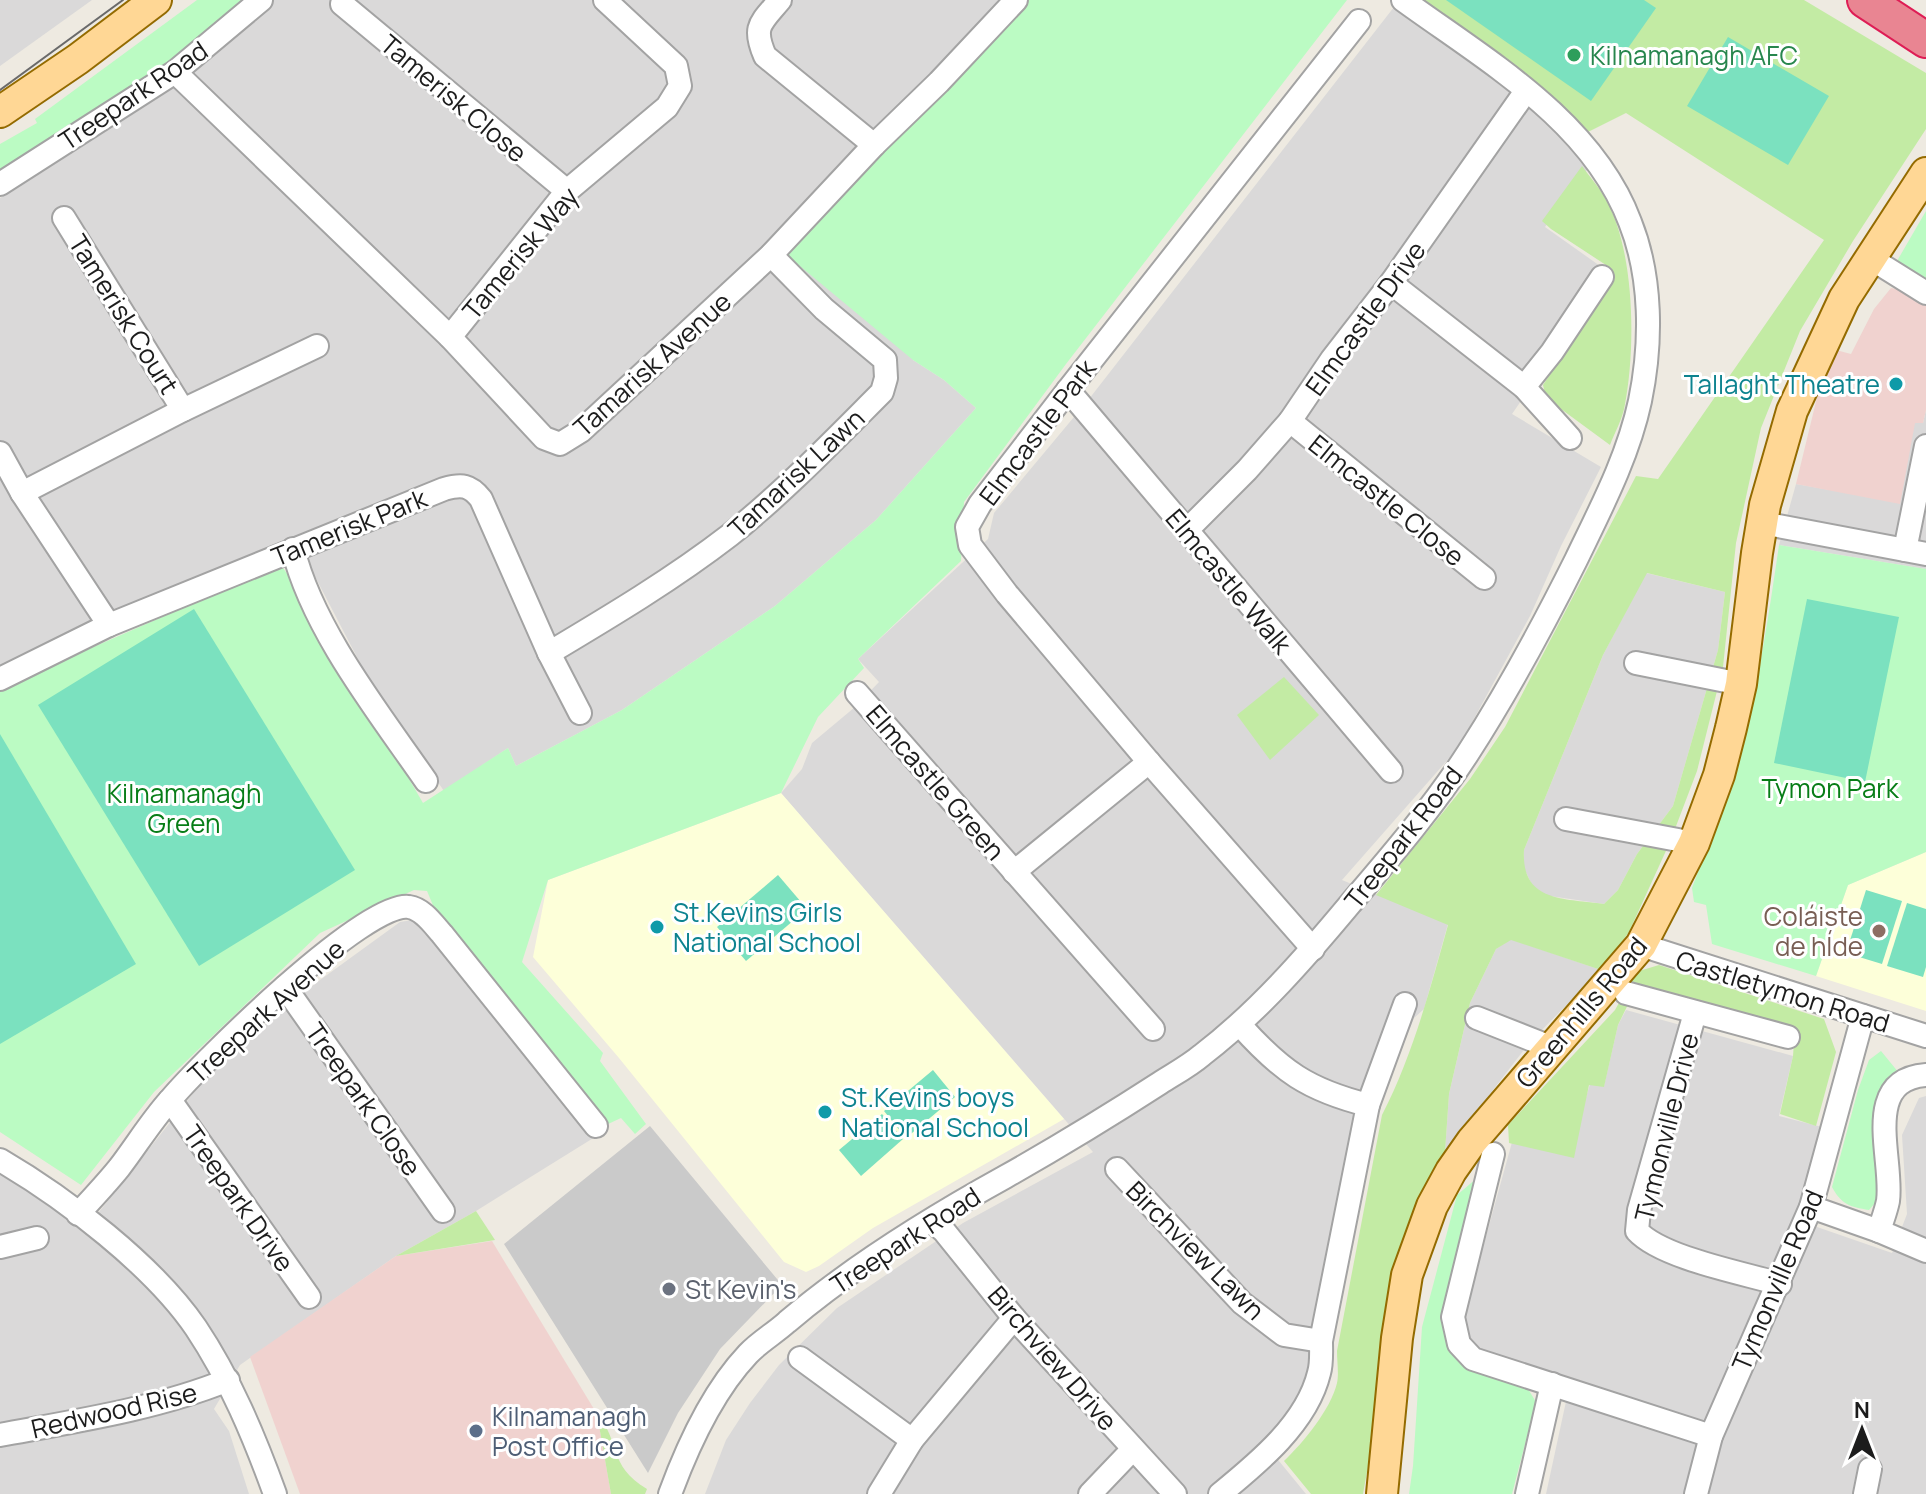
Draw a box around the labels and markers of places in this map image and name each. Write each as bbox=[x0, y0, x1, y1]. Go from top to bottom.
place label: Kilnamanagh AFC bbox=[1590, 37, 1798, 73]
marker: Kilnamanagh AFC bbox=[1565, 46, 1583, 64]
place label: Tallaght Theatre bbox=[1684, 366, 1880, 402]
marker: Tallaght Theatre bbox=[1887, 375, 1905, 393]
place label: St.Kevins Girls National School bbox=[673, 894, 861, 960]
place label: Coláiste de hÍde bbox=[1764, 898, 1863, 964]
marker: St.Kevins Girls National School bbox=[648, 918, 666, 936]
marker: Coláiste de hÍde bbox=[1870, 922, 1888, 940]
place label: St.Kevins boys National School bbox=[841, 1079, 1029, 1145]
marker: St.Kevins boys National School bbox=[816, 1103, 834, 1121]
place label: St Kevin's bbox=[685, 1271, 797, 1307]
marker: St Kevin's bbox=[660, 1280, 678, 1298]
place label: Kilnamanagh Post Office bbox=[492, 1398, 647, 1464]
marker: Kilnamanagh Post Office bbox=[467, 1422, 485, 1440]

